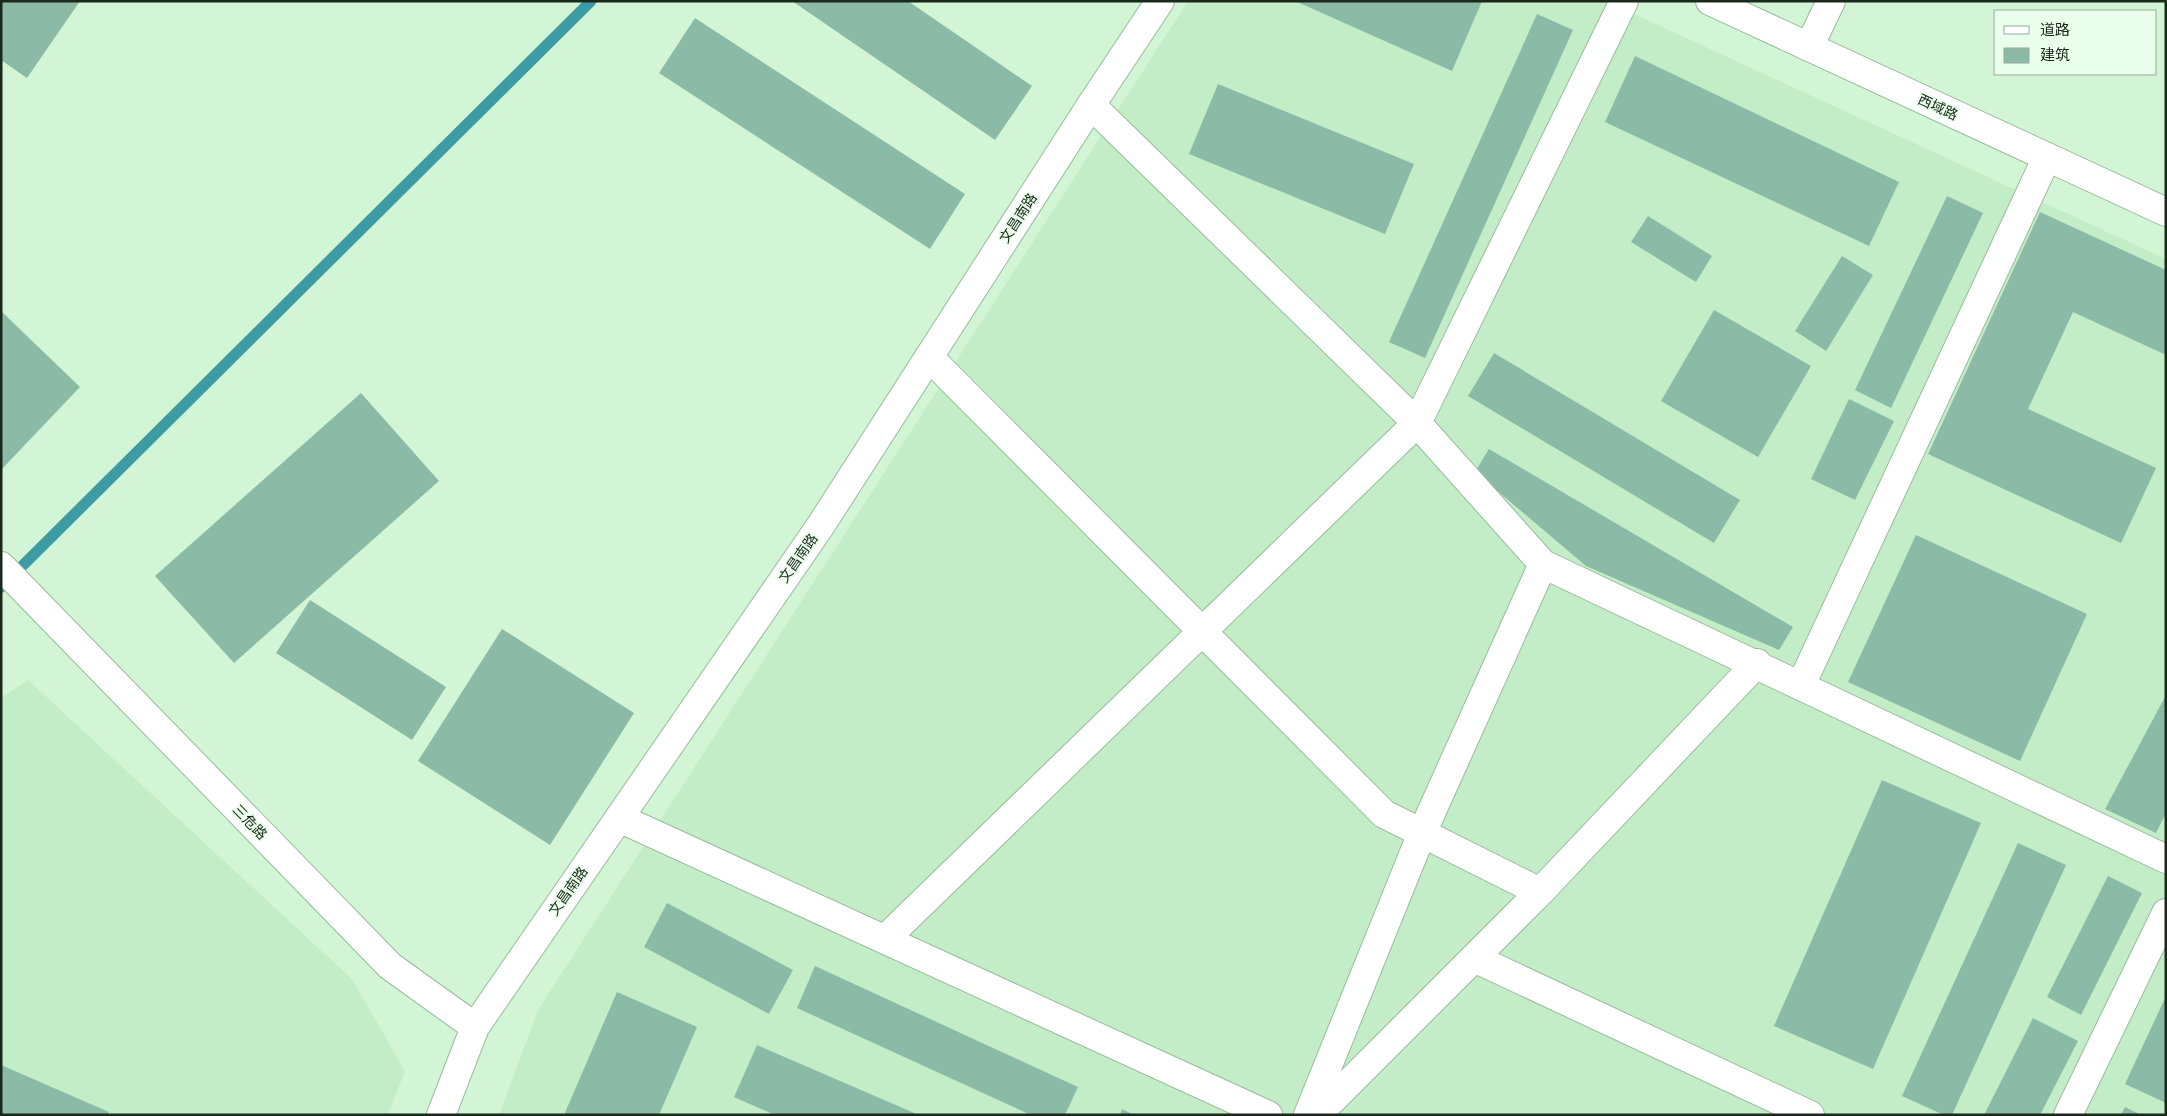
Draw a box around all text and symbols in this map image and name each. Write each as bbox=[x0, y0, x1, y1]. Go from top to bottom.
legend bbox=[1994, 10, 2157, 75]
text: 道路 bbox=[2040, 20, 2070, 39]
text: 建筑 bbox=[2040, 45, 2070, 64]
street label: 西域路 bbox=[1915, 90, 1961, 124]
street label: 文昌南路 bbox=[995, 190, 1041, 246]
street label: 文昌南路 bbox=[775, 530, 821, 586]
street label: 三危路 bbox=[229, 801, 271, 843]
street label: 文昌南路 bbox=[545, 863, 591, 919]

